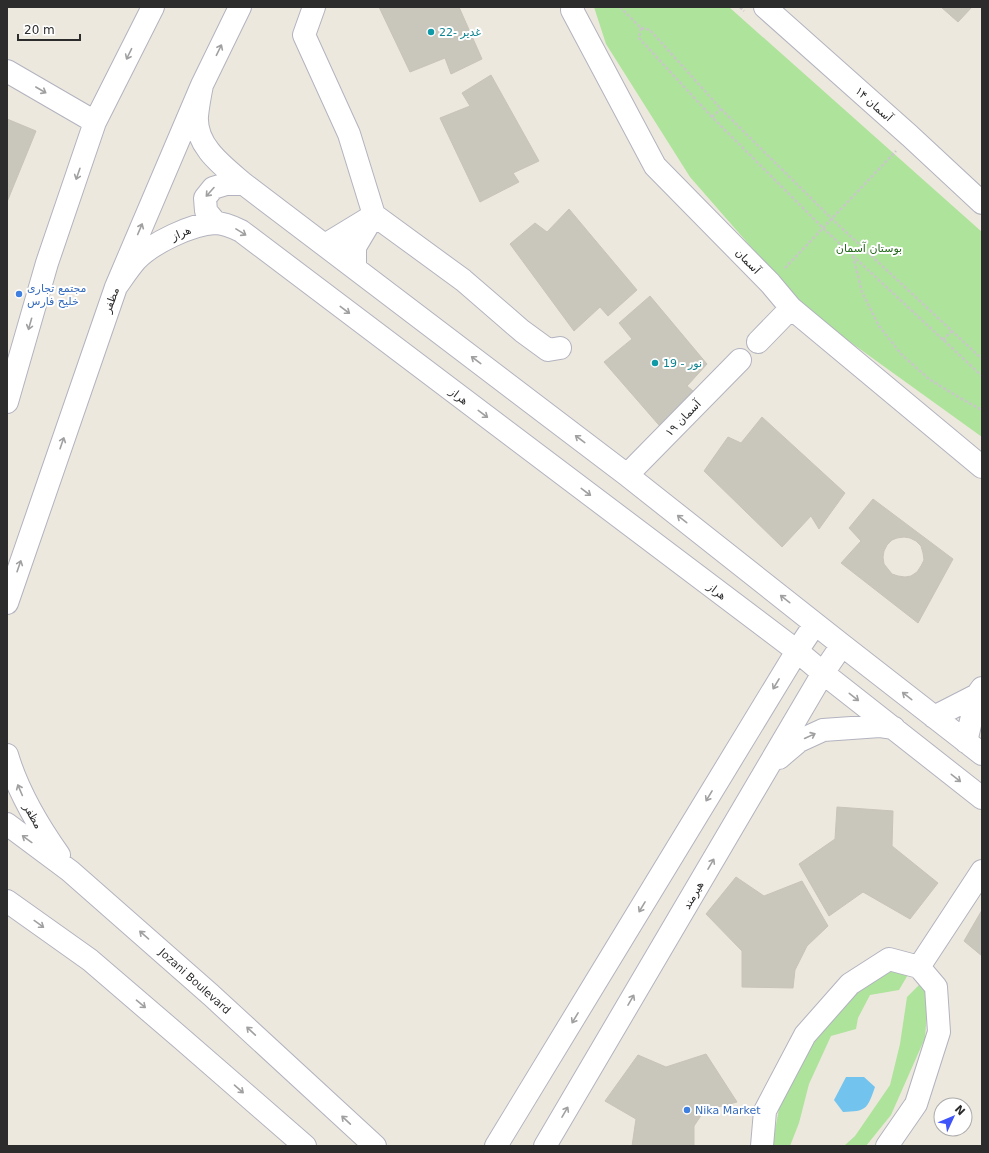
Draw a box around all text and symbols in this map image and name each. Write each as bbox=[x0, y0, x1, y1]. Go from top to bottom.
scale bar bbox=[18, 16, 80, 42]
text: 20 m bbox=[24, 23, 55, 37]
place label: 22- غدیر bbox=[439, 26, 481, 39]
marker: 22- غدیر bbox=[426, 27, 436, 37]
one-way arrow bbox=[216, 44, 223, 56]
one-way arrow bbox=[125, 48, 132, 60]
street label: آسمان ۱۴ bbox=[852, 84, 896, 125]
one-way arrow bbox=[35, 87, 47, 95]
one-way arrow bbox=[74, 167, 81, 180]
one-way arrow bbox=[206, 187, 215, 197]
street label: هراز bbox=[168, 223, 193, 244]
one-way arrow bbox=[137, 224, 145, 236]
one-way arrow bbox=[235, 229, 247, 237]
park label: بوستان آسمان bbox=[836, 241, 902, 255]
street label: آسمان bbox=[733, 245, 764, 277]
place label: مجتمع تجاری خلیح فارس bbox=[27, 282, 87, 308]
street label: مظفر bbox=[100, 285, 122, 316]
marker: مجتمع تجاری خلیح فارس bbox=[14, 289, 24, 299]
one-way arrow bbox=[340, 306, 351, 314]
one-way arrow bbox=[26, 317, 33, 330]
one-way arrow bbox=[471, 356, 482, 365]
place label: 19 - نور bbox=[663, 357, 702, 370]
marker: 19 - نور bbox=[650, 358, 660, 368]
street label: هراز bbox=[446, 385, 471, 408]
street label: آسمان ۱۹ bbox=[662, 396, 704, 439]
one-way arrow bbox=[477, 409, 488, 418]
one-way arrow bbox=[574, 435, 585, 444]
one-way arrow bbox=[59, 437, 66, 450]
one-way arrow bbox=[581, 488, 592, 496]
one-way arrow bbox=[677, 515, 688, 523]
one-way arrow bbox=[16, 560, 24, 572]
street label: هراز bbox=[704, 580, 729, 603]
one-way arrow bbox=[779, 595, 790, 604]
one-way arrow bbox=[772, 678, 780, 690]
one-way arrow bbox=[901, 692, 912, 700]
one-way arrow bbox=[848, 693, 859, 702]
one-way arrow bbox=[803, 732, 815, 739]
one-way arrow bbox=[951, 773, 961, 782]
one-way arrow bbox=[16, 785, 23, 797]
one-way arrow bbox=[705, 790, 713, 801]
street label: مظفر bbox=[20, 801, 45, 831]
one-way arrow bbox=[22, 835, 33, 843]
one-way arrow bbox=[707, 858, 715, 870]
street label: هیرمند bbox=[680, 879, 707, 912]
one-way arrow bbox=[637, 901, 645, 913]
one-way arrow bbox=[33, 920, 44, 928]
one-way arrow bbox=[138, 931, 149, 940]
street label: Jozani Boulevard bbox=[156, 945, 233, 1017]
one-way arrow bbox=[627, 994, 635, 1006]
one-way arrow bbox=[136, 999, 146, 1008]
one-way arrow bbox=[570, 1012, 578, 1024]
one-way arrow bbox=[246, 1027, 256, 1036]
one-way arrow bbox=[234, 1084, 245, 1093]
north arrow bbox=[933, 1097, 973, 1137]
text: N bbox=[952, 1103, 968, 1118]
place label: Nika Market bbox=[695, 1104, 761, 1117]
marker: Nika Market bbox=[682, 1105, 692, 1115]
one-way arrow bbox=[561, 1106, 569, 1118]
one-way arrow bbox=[341, 1115, 352, 1124]

